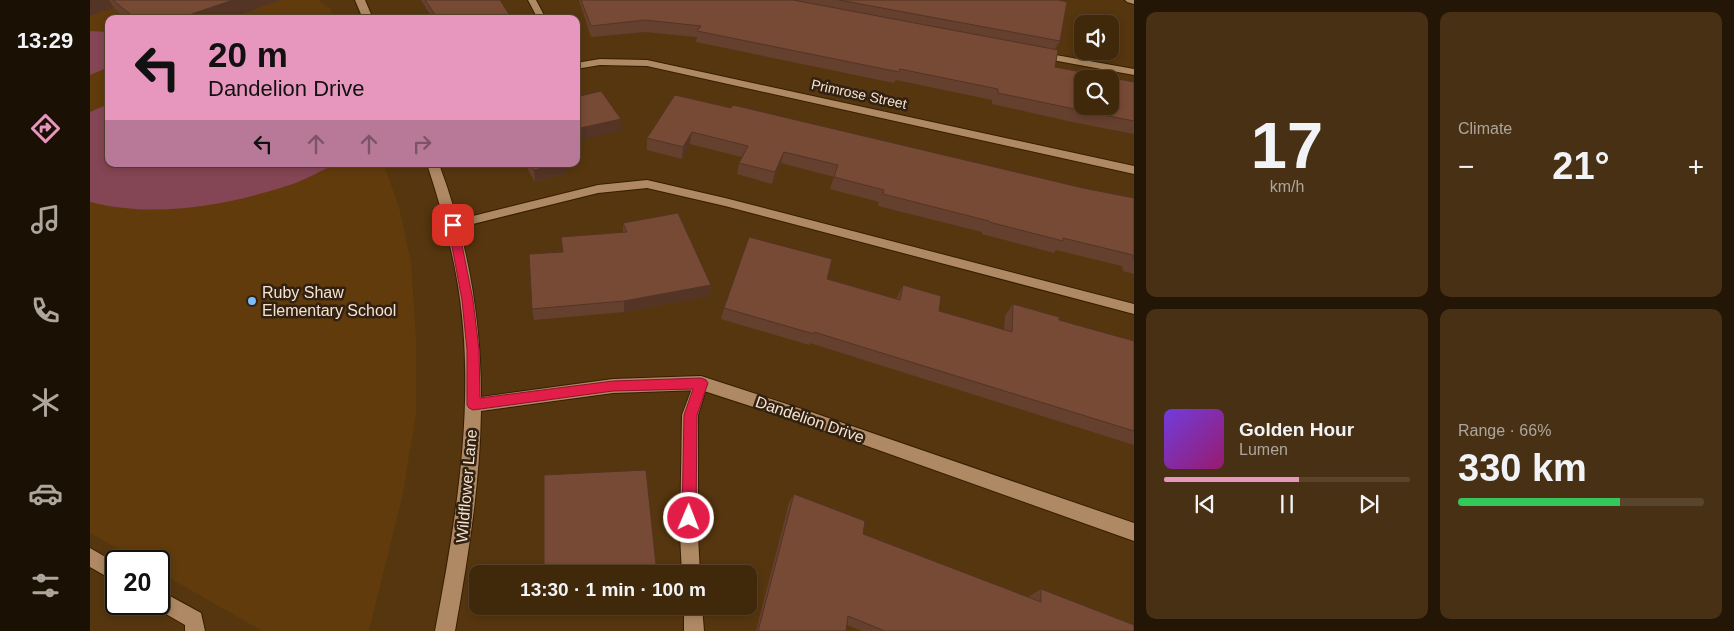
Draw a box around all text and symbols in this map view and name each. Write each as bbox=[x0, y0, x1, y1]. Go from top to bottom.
map controls bbox=[1074, 15, 1119, 115]
button: sound bbox=[1074, 15, 1119, 60]
text: 13:29 bbox=[17, 28, 73, 53]
icon: left bbox=[125, 35, 190, 100]
text: 20 m bbox=[208, 35, 288, 74]
button: search bbox=[1074, 70, 1119, 115]
text: Dandelion Drive bbox=[208, 76, 365, 101]
street label: Primrose Street bbox=[810, 76, 908, 112]
text: 17 bbox=[1251, 109, 1323, 182]
icon: directions bbox=[28, 111, 63, 146]
text: Climate bbox=[1458, 120, 1512, 137]
icon: left bbox=[249, 130, 277, 158]
icon: ahead bbox=[302, 130, 330, 158]
icon: ahead bbox=[355, 130, 383, 158]
icon: right bbox=[408, 130, 436, 158]
text: 21° bbox=[1552, 145, 1610, 187]
text: − bbox=[1458, 151, 1474, 182]
text: + bbox=[1688, 151, 1704, 182]
text: km/h bbox=[1270, 178, 1304, 195]
icon: music bbox=[28, 202, 63, 237]
pin bbox=[432, 204, 474, 246]
icon: arrive bbox=[439, 211, 467, 239]
place label: Ruby Shaw Elementary School bbox=[262, 284, 396, 319]
icon: phone bbox=[28, 293, 63, 328]
marker: Ruby Shaw Elementary School bbox=[246, 295, 258, 307]
icon: climate bbox=[28, 385, 63, 420]
street label: Dandelion Drive bbox=[753, 393, 867, 446]
text: Golden Hour bbox=[1239, 419, 1354, 440]
text: Range · 66% bbox=[1458, 422, 1551, 439]
street label: Wildflower Lane bbox=[453, 429, 480, 543]
text: Lumen bbox=[1239, 441, 1288, 458]
text: 330 km bbox=[1458, 447, 1587, 489]
icon: car bbox=[28, 476, 63, 511]
icon: previous bbox=[1191, 490, 1219, 518]
icon: pause bbox=[1273, 490, 1301, 518]
icon: next bbox=[1355, 490, 1383, 518]
position arrow bbox=[662, 491, 714, 543]
speed limit sign: 20 bbox=[105, 550, 170, 615]
icon: filters bbox=[28, 568, 63, 603]
text: 13:30 · 1 min · 100 m bbox=[520, 579, 706, 600]

